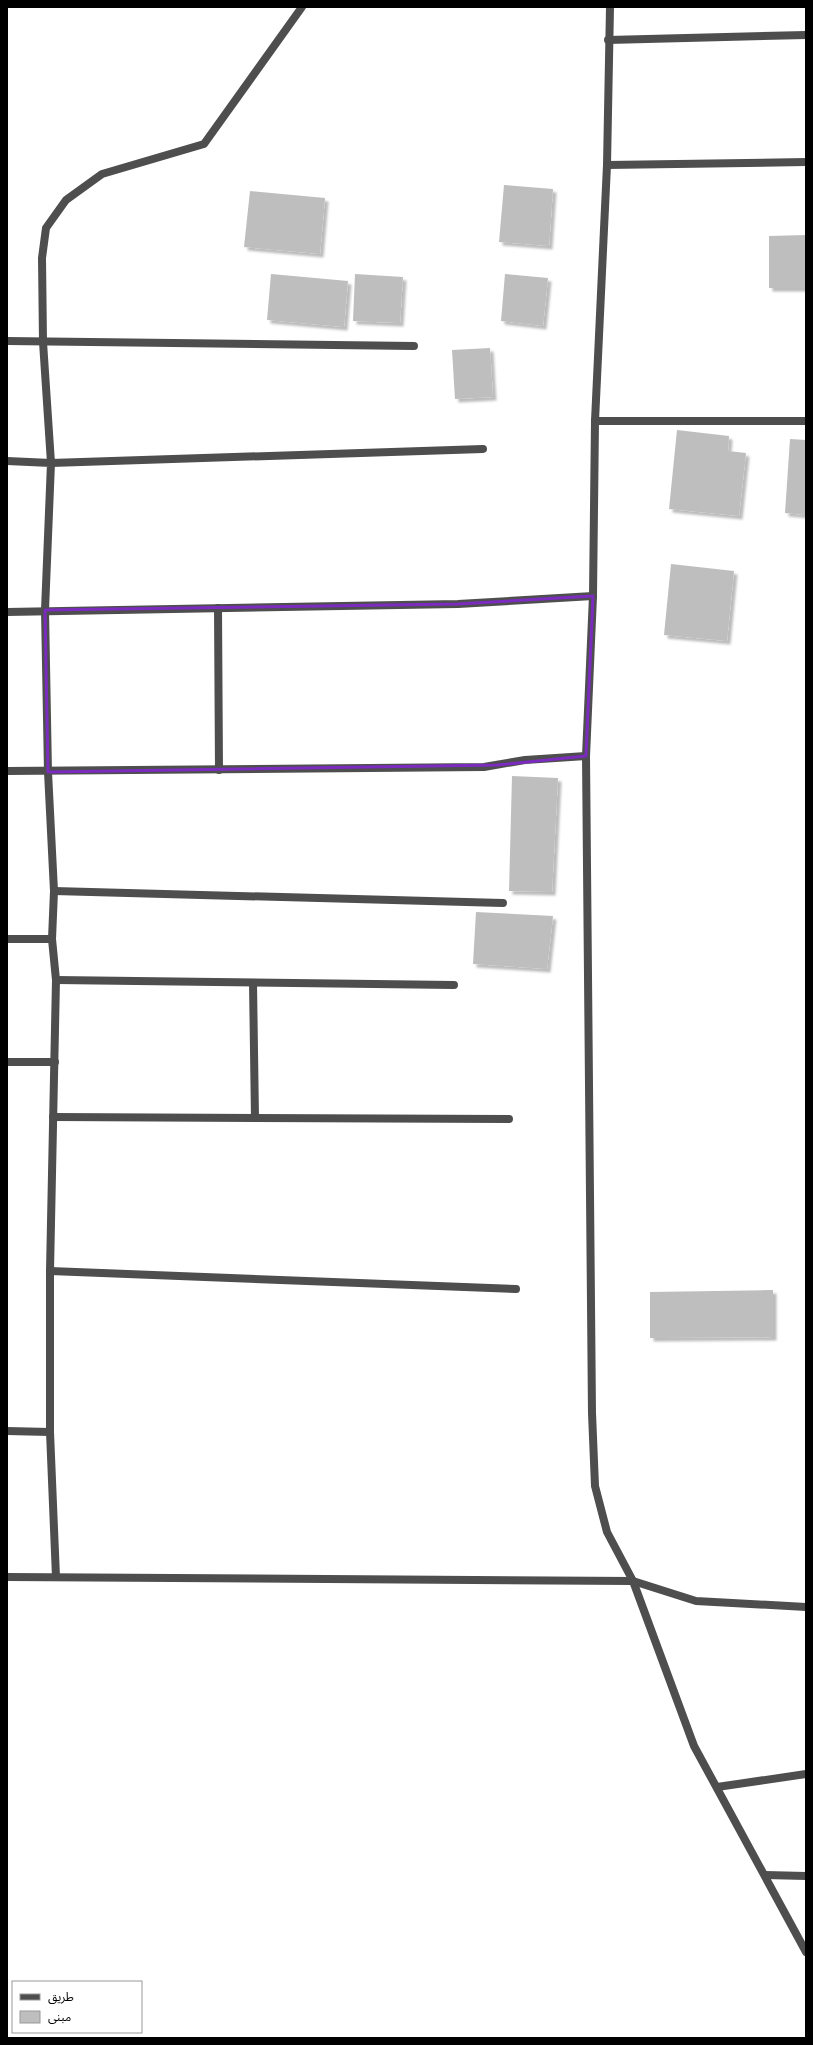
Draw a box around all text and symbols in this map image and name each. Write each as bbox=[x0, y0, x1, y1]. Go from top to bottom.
legend bbox=[12, 1981, 142, 2033]
text: طريق bbox=[48, 1989, 74, 2005]
text: مبنى bbox=[48, 2009, 71, 2024]

